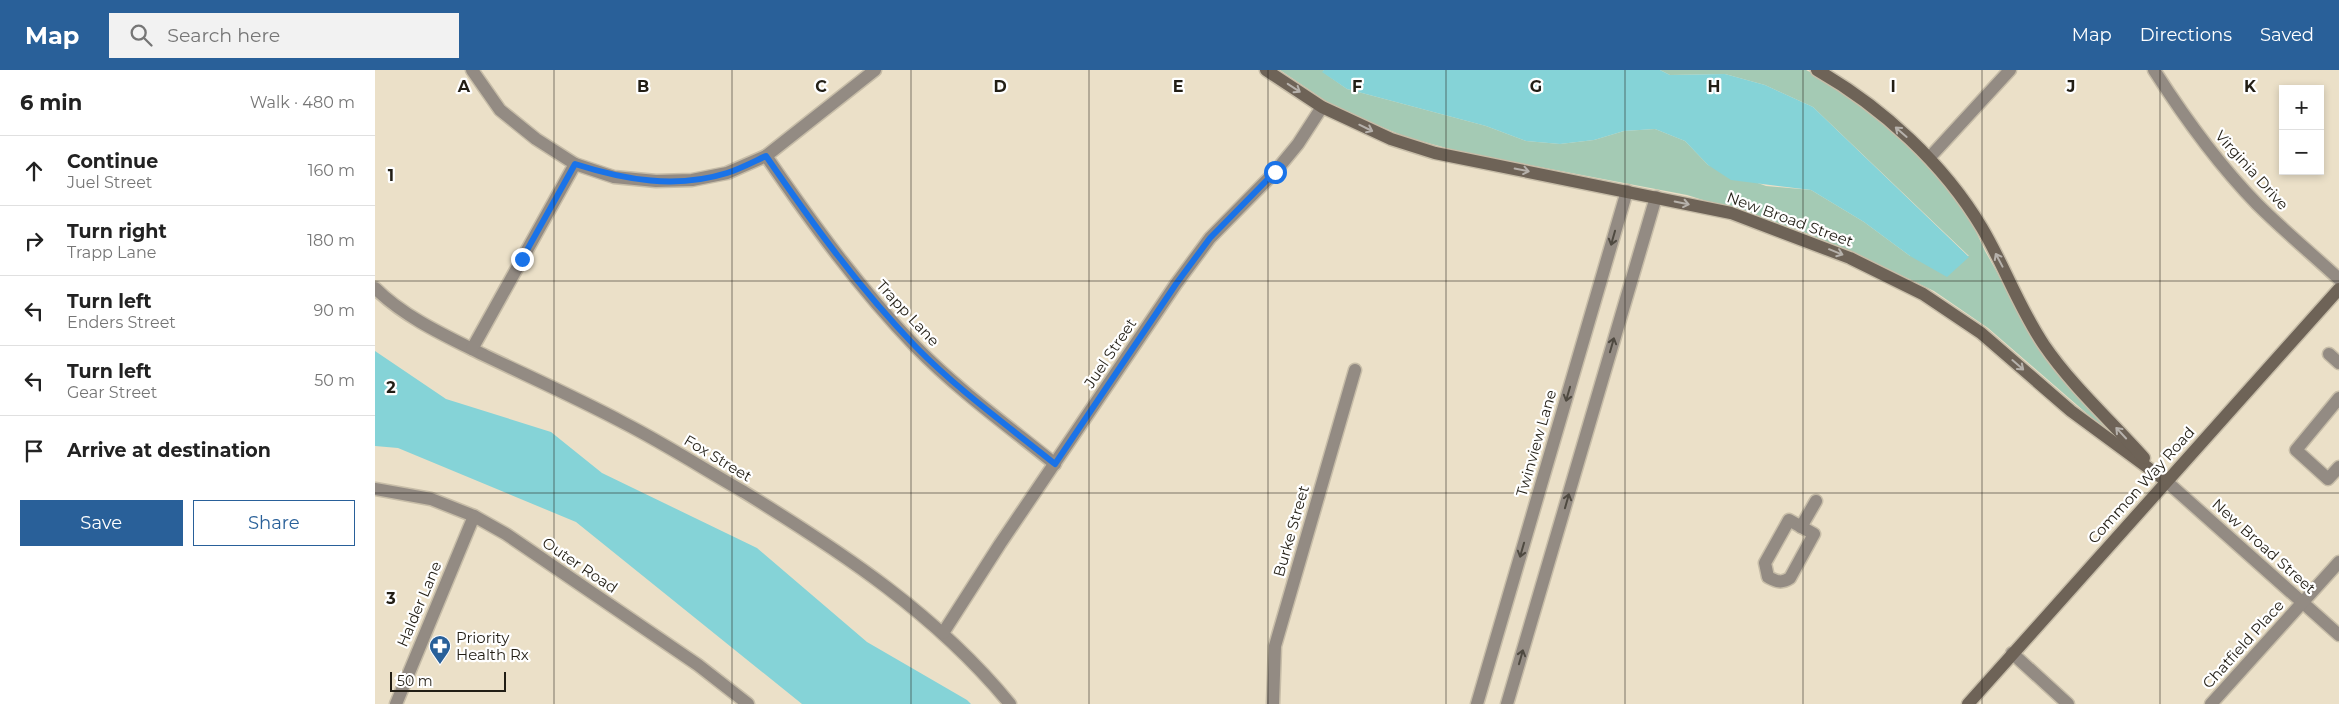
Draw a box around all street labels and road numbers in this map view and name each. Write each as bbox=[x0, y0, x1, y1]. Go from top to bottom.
street label: Virginia Drive bbox=[2211, 126, 2293, 214]
street label: New Broad Street bbox=[1724, 187, 1856, 251]
street label: Trapp Lane bbox=[872, 276, 944, 350]
street label: Juel Street bbox=[1079, 315, 1140, 392]
street label: Twinview Lane bbox=[1512, 387, 1560, 499]
street label: Common Way Road bbox=[2084, 423, 2198, 547]
street label: Fox Street bbox=[681, 430, 755, 486]
street label: Burke Street bbox=[1269, 483, 1313, 579]
street label: New Broad Street bbox=[2208, 494, 2320, 598]
street label: Outer Road bbox=[539, 533, 621, 597]
street label: Halder Lane bbox=[392, 558, 446, 650]
street label: Chatfield Place bbox=[2198, 596, 2288, 692]

